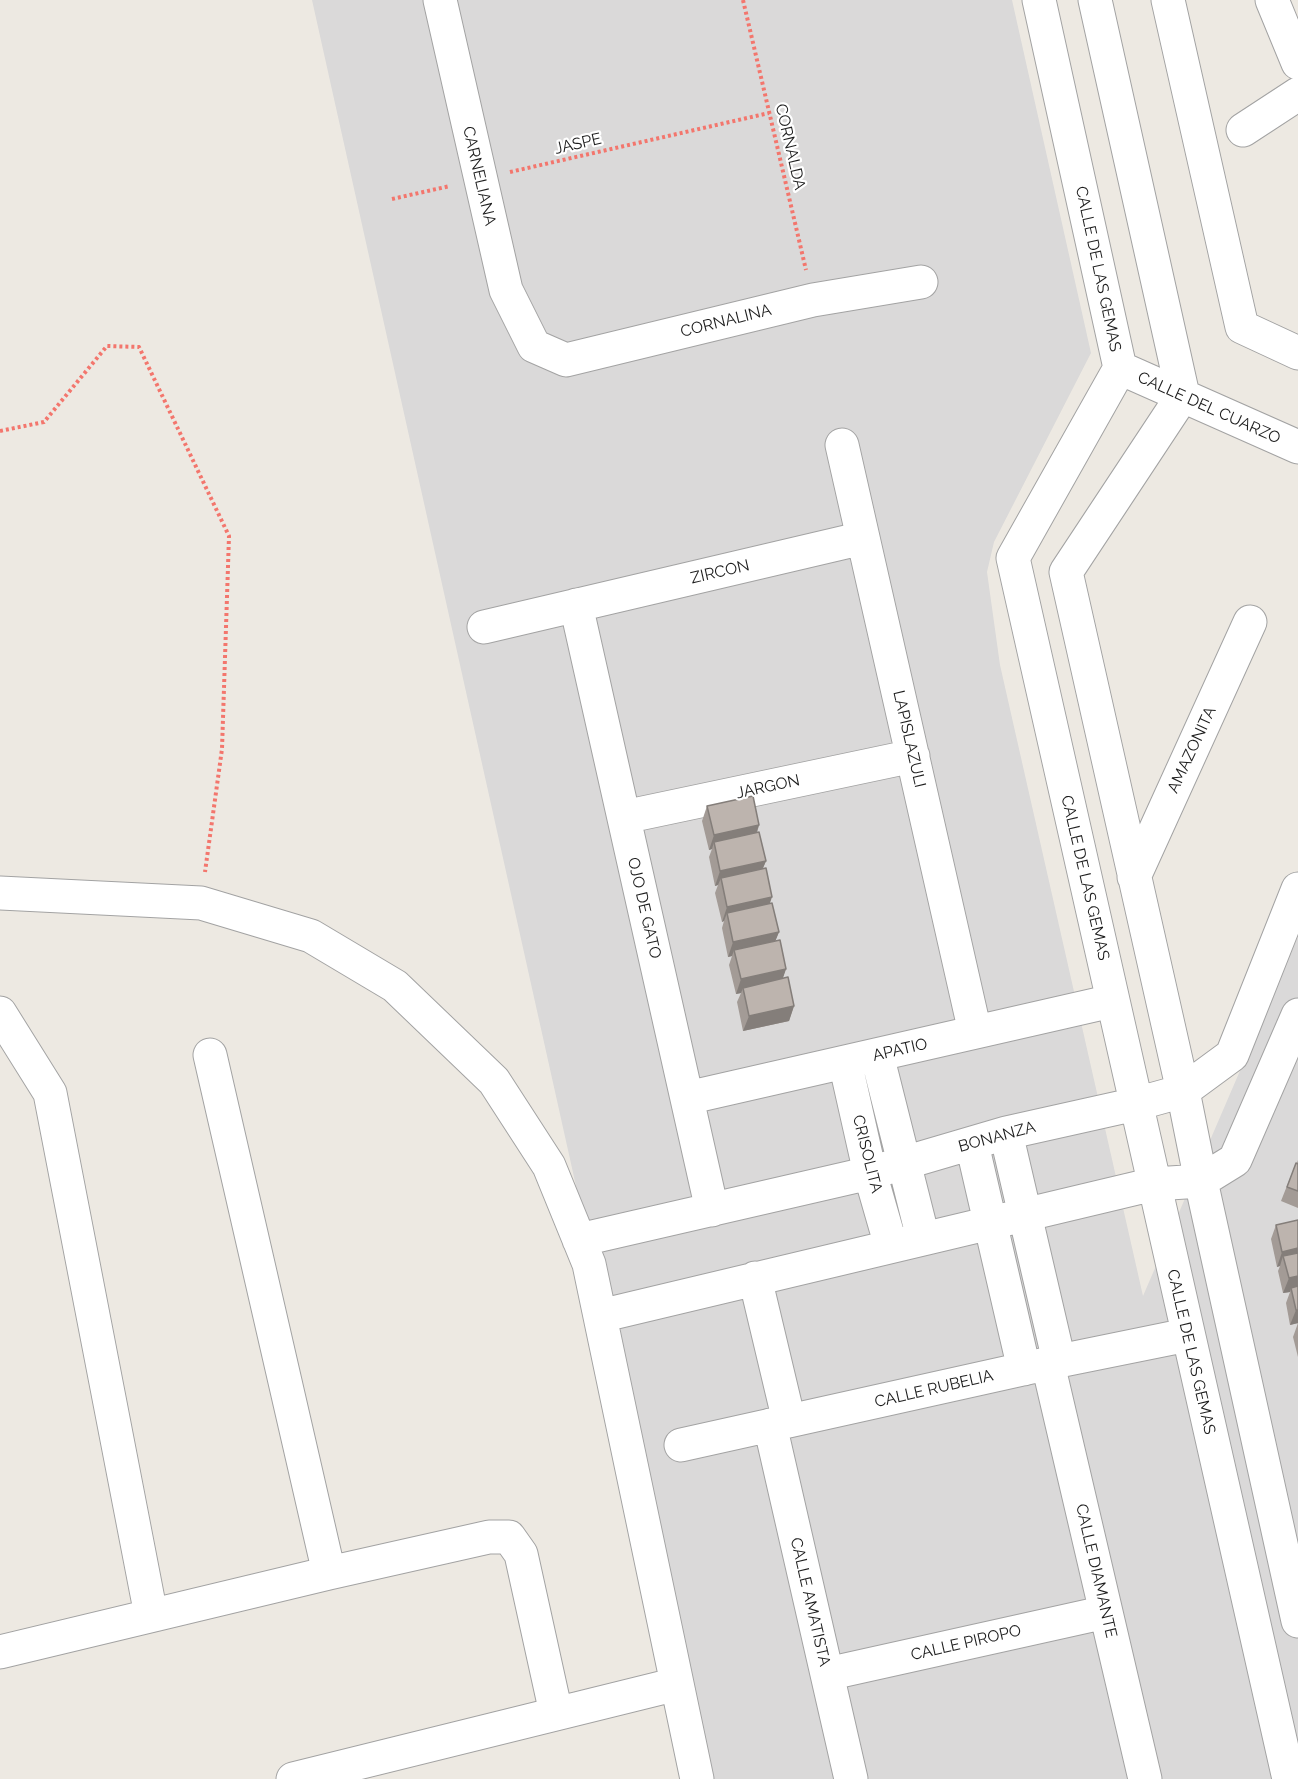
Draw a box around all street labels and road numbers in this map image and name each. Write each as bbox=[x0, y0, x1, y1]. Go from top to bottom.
street label: CORNALDA bbox=[771, 102, 809, 192]
street label: CARNELIANA bbox=[458, 124, 500, 228]
street label: JASPE bbox=[553, 129, 603, 159]
street label: CALLE DE LAS GEMAS bbox=[1071, 184, 1125, 354]
street label: CORNALINA bbox=[679, 300, 773, 342]
street label: CALLE DEL CUARZO bbox=[1135, 368, 1283, 448]
street label: ZIRCON bbox=[689, 556, 751, 588]
street label: LAPISLAZULI bbox=[888, 688, 930, 790]
street label: AMAZONITA bbox=[1164, 704, 1220, 796]
street label: JARGON bbox=[734, 771, 802, 803]
street label: CALLE DE LAS GEMAS bbox=[1057, 794, 1113, 962]
street label: OJO DE GATO bbox=[623, 856, 665, 960]
street label: APATIO bbox=[871, 1034, 929, 1066]
street label: CRISOLITA bbox=[848, 1113, 886, 1195]
street label: BONANZA bbox=[956, 1117, 1038, 1157]
street label: CALLE DE LAS GEMAS bbox=[1163, 1268, 1219, 1436]
street label: CALLE RUBELIA bbox=[873, 1366, 995, 1412]
street label: CALLE DIAMANTE bbox=[1071, 1502, 1121, 1640]
street label: CALLE AMATISTA bbox=[786, 1536, 834, 1668]
street label: CALLE PIROPO bbox=[909, 1621, 1023, 1665]

